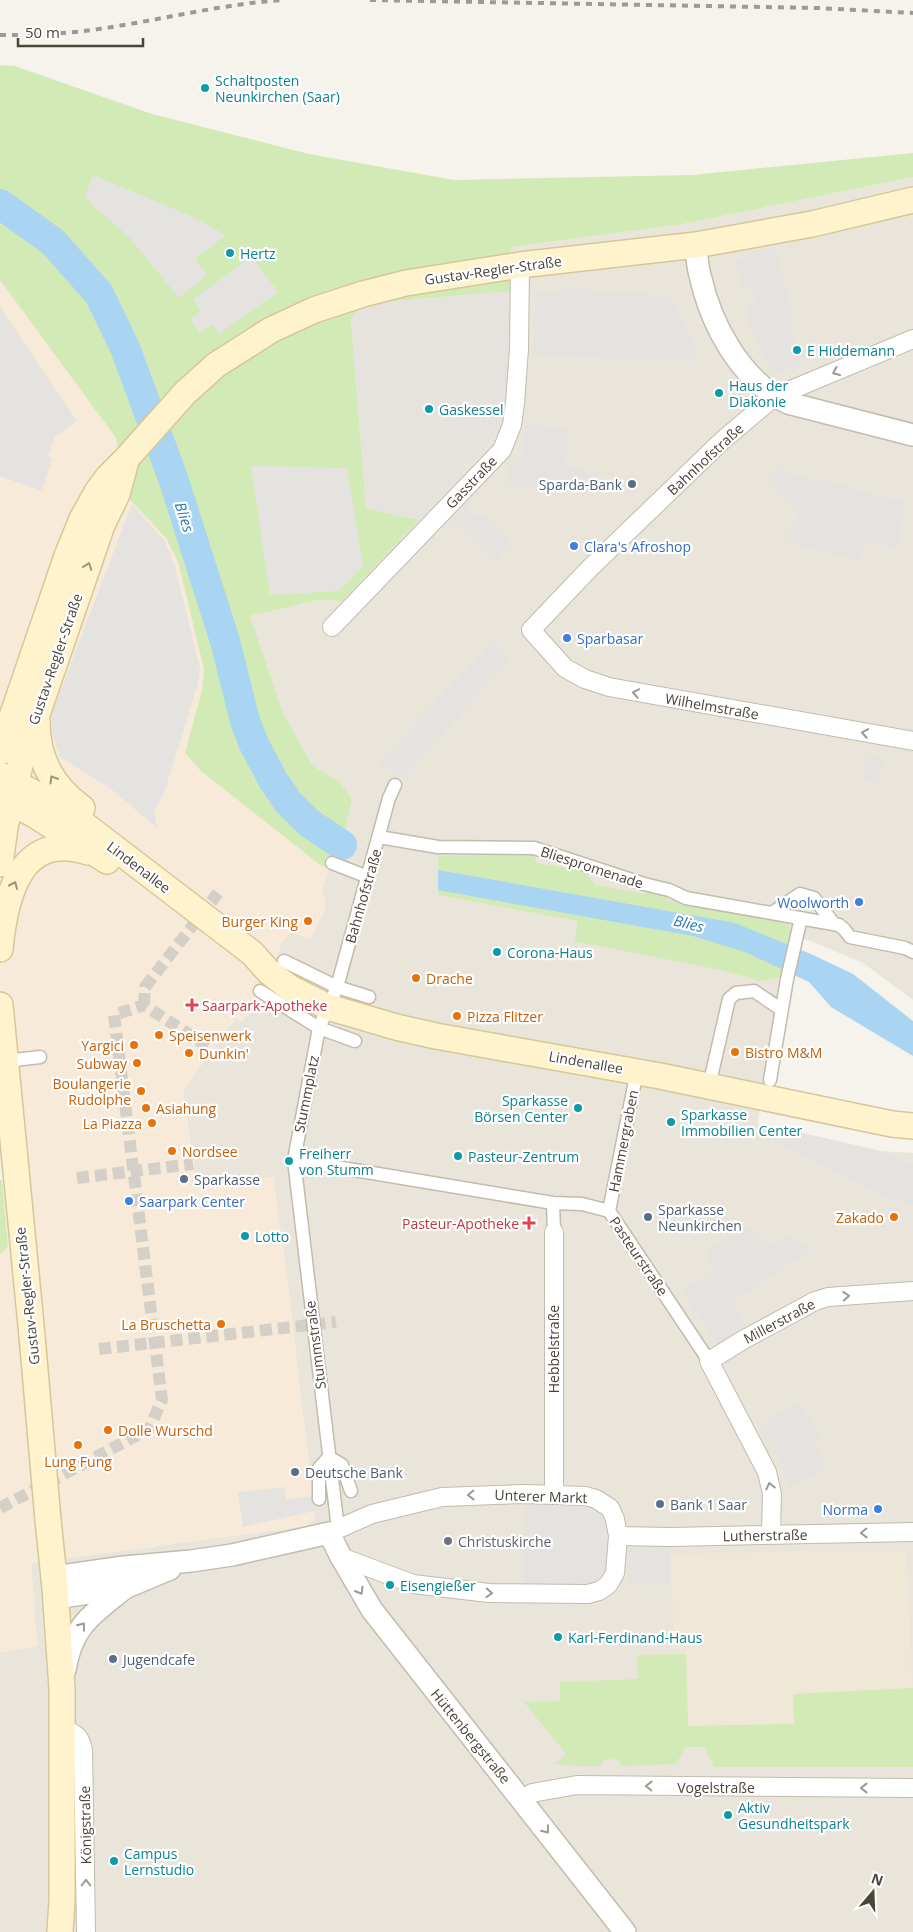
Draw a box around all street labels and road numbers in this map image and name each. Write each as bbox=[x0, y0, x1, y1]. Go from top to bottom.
street label: Gustav-Regler-Straße bbox=[423, 251, 563, 289]
street label: Bahnhofstraße bbox=[663, 419, 747, 499]
street label: Gasstraße bbox=[441, 451, 501, 512]
street label: Gustav-Regler-Straße bbox=[24, 590, 87, 727]
street label: Wilhelmstraße bbox=[664, 688, 760, 724]
street label: Lindenallee bbox=[103, 837, 175, 897]
street label: Bliespromenade bbox=[538, 841, 646, 893]
street label: Bahnhofstraße bbox=[340, 846, 386, 945]
street label: Lindenallee bbox=[547, 1046, 625, 1078]
street label: Stummplatz bbox=[289, 1053, 323, 1134]
street label: Hammergraben bbox=[604, 1088, 642, 1194]
street label: Pasteurstraße bbox=[605, 1213, 673, 1299]
street label: Gustav-Regler-Straße bbox=[10, 1226, 44, 1366]
street label: Millerstraße bbox=[740, 1294, 818, 1348]
street label: Stummstraße bbox=[300, 1300, 330, 1390]
street label: Hebbelstraße bbox=[544, 1305, 563, 1393]
street label: Unterer Markt bbox=[494, 1485, 588, 1507]
street label: Lutherstraße bbox=[722, 1525, 808, 1545]
street label: Hüttenbergstraße bbox=[427, 1685, 515, 1787]
street label: Vogelstraße bbox=[677, 1778, 755, 1797]
street label: Königstraße bbox=[75, 1785, 95, 1864]

